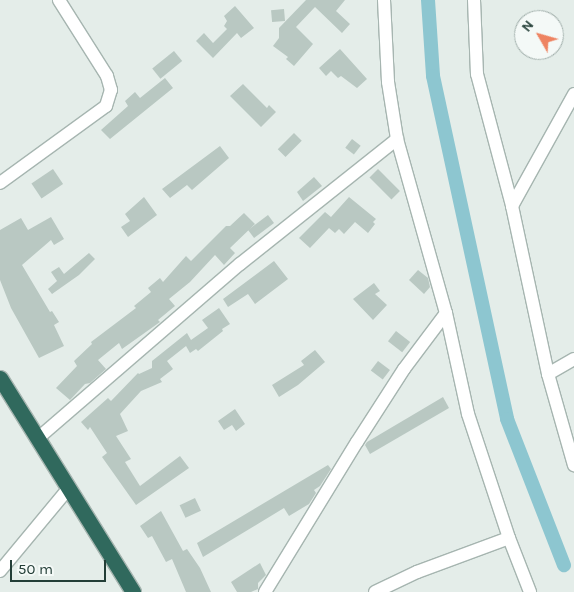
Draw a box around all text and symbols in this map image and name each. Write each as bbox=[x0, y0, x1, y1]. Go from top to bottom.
north arrow bbox=[514, 10, 564, 60]
text: N bbox=[518, 17, 537, 35]
scale bar bbox=[12, 550, 109, 582]
text: 50 m bbox=[18, 560, 53, 578]

